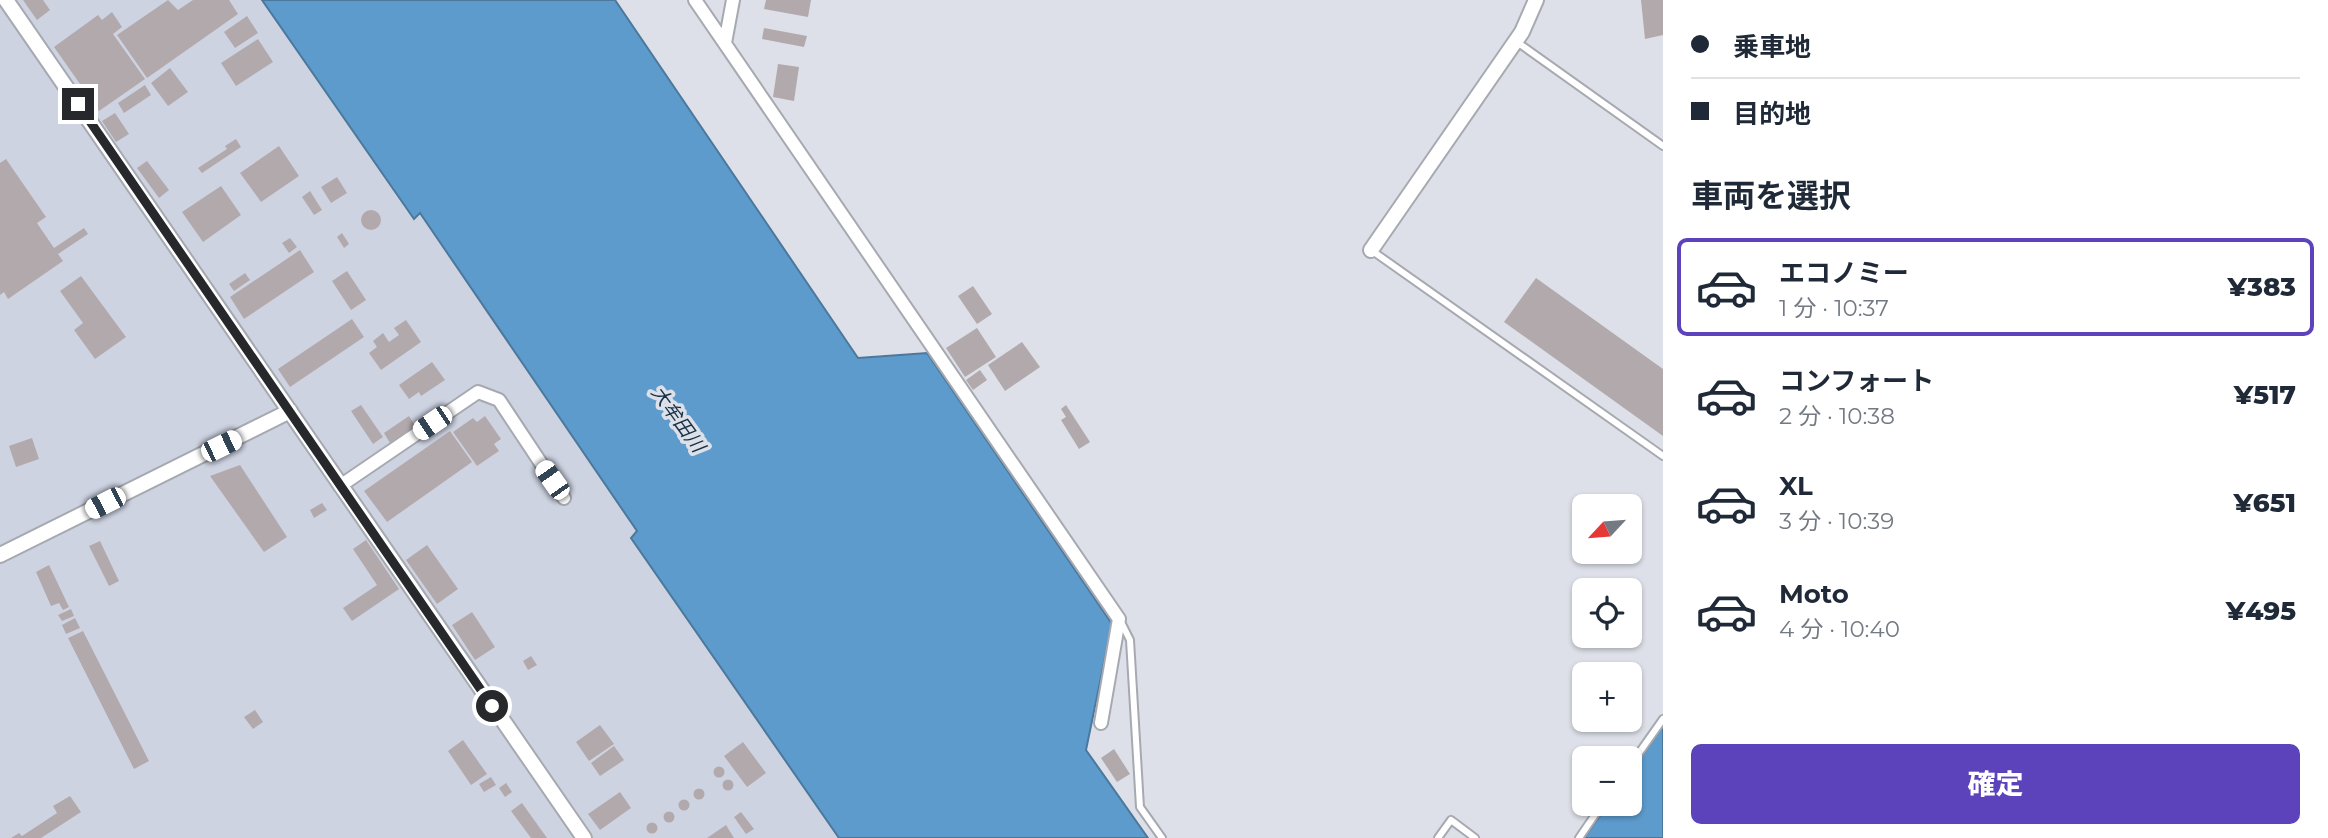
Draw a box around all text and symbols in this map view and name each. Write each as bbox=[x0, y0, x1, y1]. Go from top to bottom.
text: 乗車地 bbox=[1733, 31, 1811, 63]
route end bbox=[62, 88, 94, 120]
text: 目的地 bbox=[1733, 98, 1811, 130]
text: 車両を選択 bbox=[1691, 176, 1851, 215]
icon: car bbox=[1695, 256, 1758, 319]
text: エコノミー bbox=[1779, 257, 1909, 289]
text: ¥383 bbox=[2227, 271, 2296, 303]
text: 1 分 · 10:37 bbox=[1779, 294, 1889, 322]
icon: car bbox=[1695, 364, 1758, 427]
text: コンフォート bbox=[1779, 365, 1934, 397]
text: ¥517 bbox=[2234, 379, 2296, 411]
water label: 大牟田川 bbox=[646, 381, 711, 458]
text: 2 分 · 10:38 bbox=[1779, 402, 1895, 430]
car bbox=[409, 403, 456, 443]
car bbox=[198, 427, 245, 465]
car bbox=[532, 457, 573, 503]
text: XL bbox=[1779, 470, 1813, 502]
icon: car bbox=[1695, 472, 1758, 535]
car bbox=[82, 484, 129, 522]
text: ¥651 bbox=[2234, 487, 2296, 519]
north arrow bbox=[1572, 494, 1642, 564]
map controls bbox=[1572, 494, 1642, 816]
text: 3 分 · 10:39 bbox=[1779, 507, 1894, 535]
button: locate bbox=[1572, 578, 1642, 648]
text: Moto bbox=[1779, 578, 1849, 610]
icon: car bbox=[1695, 580, 1758, 643]
text: ¥495 bbox=[2226, 595, 2296, 627]
text: 4 分 · 10:40 bbox=[1779, 615, 1900, 643]
button: + bbox=[1572, 662, 1642, 732]
route start bbox=[476, 690, 508, 722]
button: 確定 bbox=[1691, 744, 2300, 824]
button: − bbox=[1572, 746, 1642, 816]

